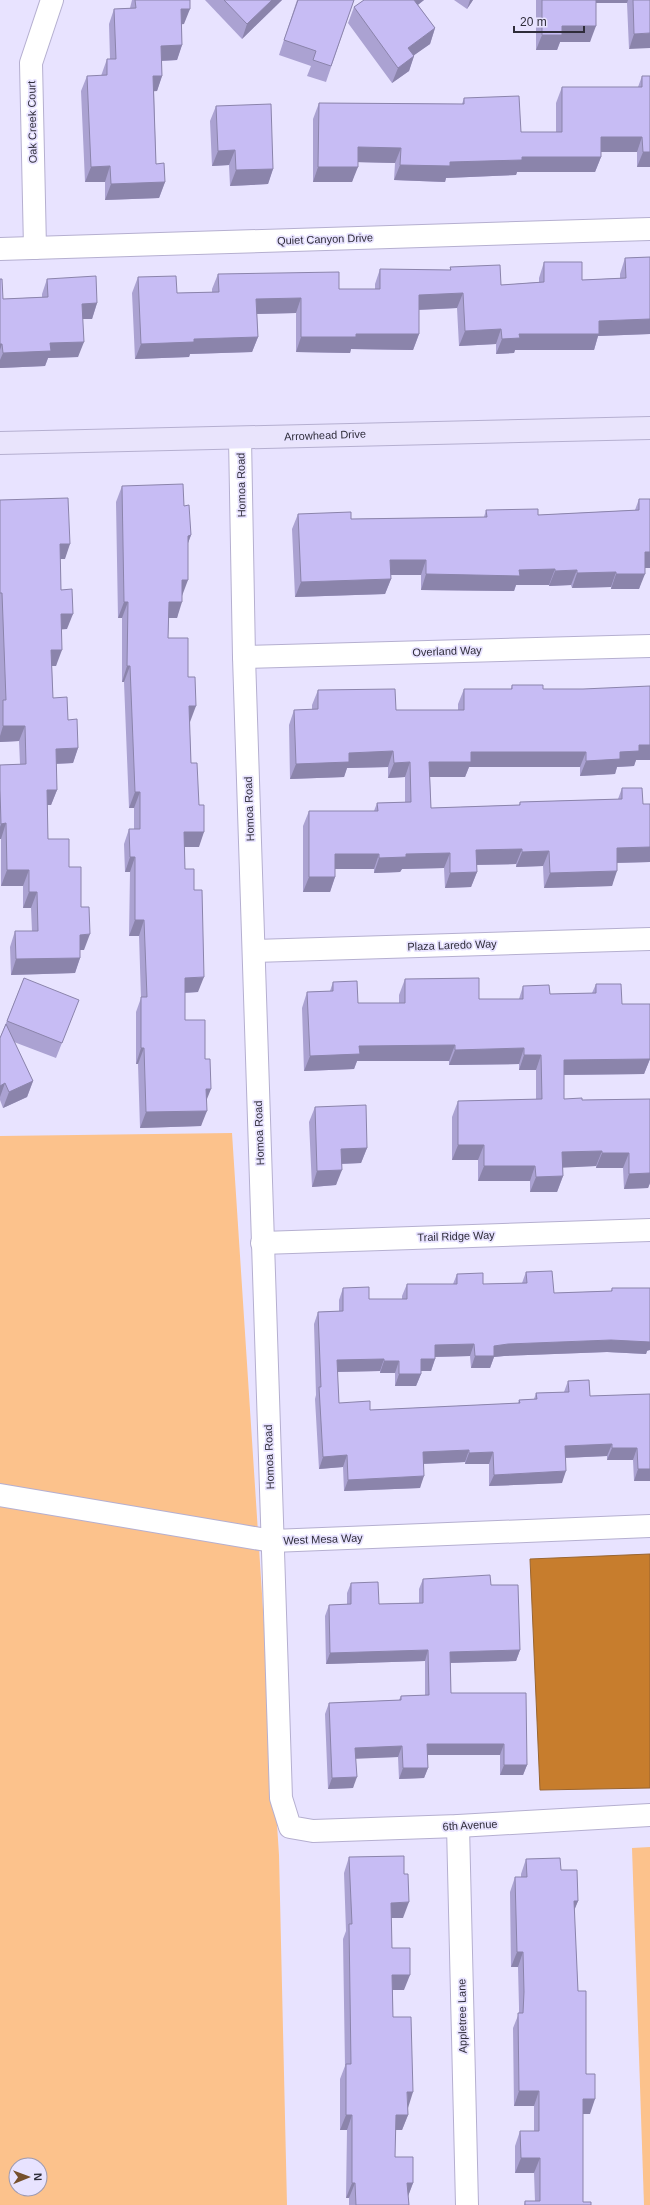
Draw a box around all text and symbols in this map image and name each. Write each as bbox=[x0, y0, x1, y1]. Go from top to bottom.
scale bar bbox=[514, 8, 584, 34]
text: 20 m bbox=[520, 15, 547, 29]
street label: Oak Creek Court bbox=[25, 81, 39, 163]
street label: Quiet Canyon Drive bbox=[277, 231, 373, 247]
street label: Arrowhead Drive bbox=[284, 428, 366, 442]
street label: Homoa Road bbox=[234, 452, 248, 518]
street label: Overland Way bbox=[412, 644, 482, 658]
street label: Homoa Road bbox=[242, 776, 256, 842]
street label: Plaza Laredo Way bbox=[407, 937, 497, 953]
street label: Homoa Road bbox=[252, 1100, 266, 1166]
street label: Trail Ridge Way bbox=[417, 1229, 495, 1243]
street label: Homoa Road bbox=[262, 1424, 276, 1490]
street label: West Mesa Way bbox=[283, 1532, 363, 1546]
street label: 6th Avenue bbox=[442, 1818, 498, 1832]
street label: Appletree Lane bbox=[455, 1979, 469, 2053]
north arrow bbox=[8, 2157, 48, 2197]
text: N bbox=[32, 2173, 44, 2181]

